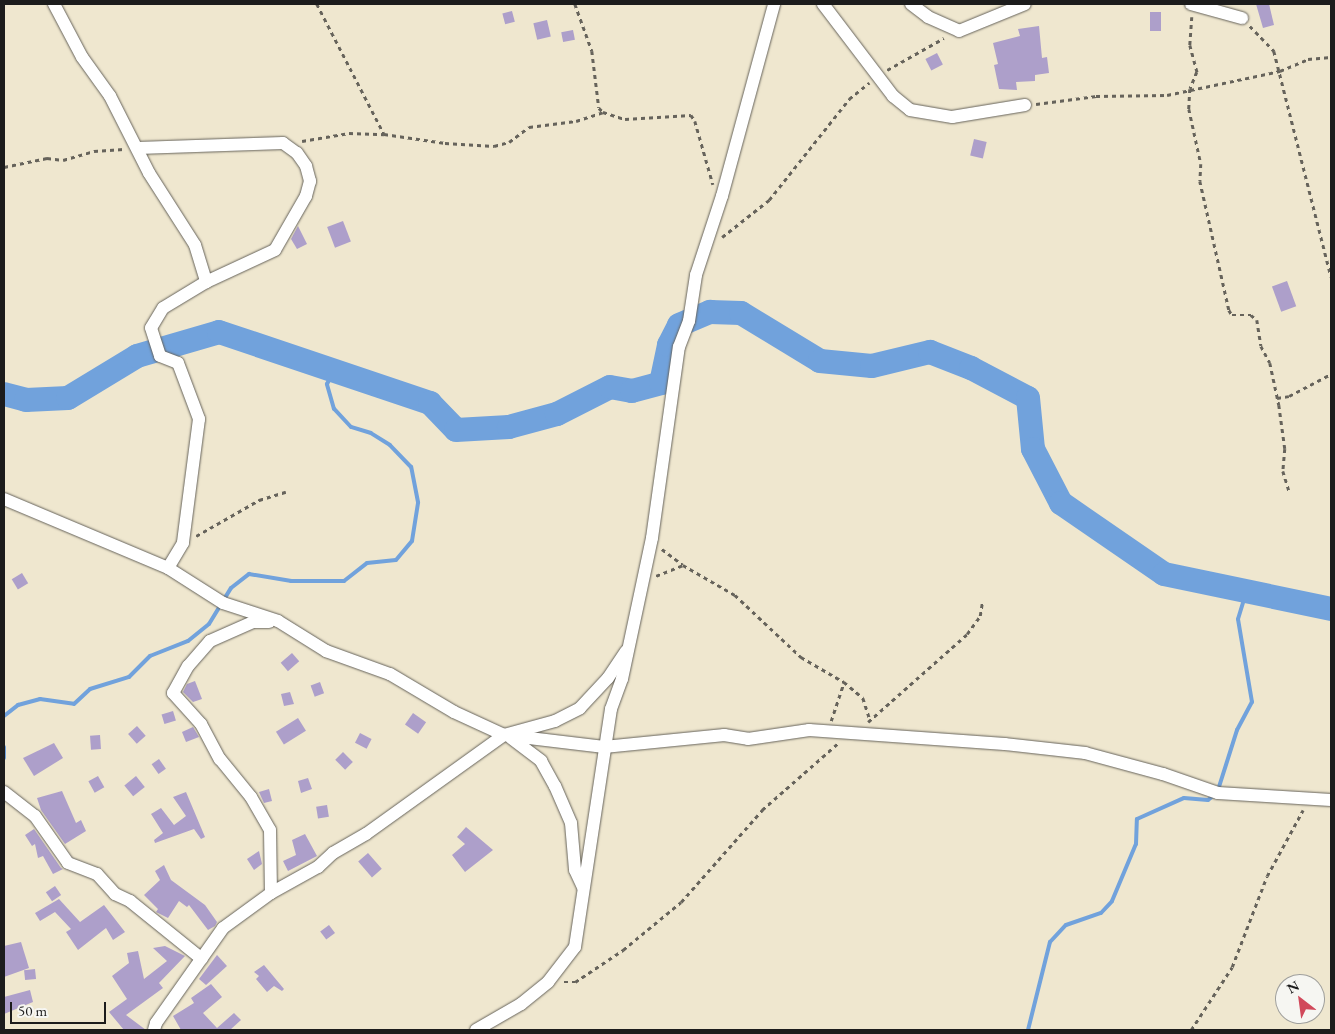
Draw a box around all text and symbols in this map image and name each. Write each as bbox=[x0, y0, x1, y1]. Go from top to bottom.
north arrow bbox=[1275, 974, 1325, 1024]
text: N bbox=[1284, 976, 1302, 998]
scale bar bbox=[12, 992, 109, 1024]
text: 50 m bbox=[18, 1001, 47, 1020]

